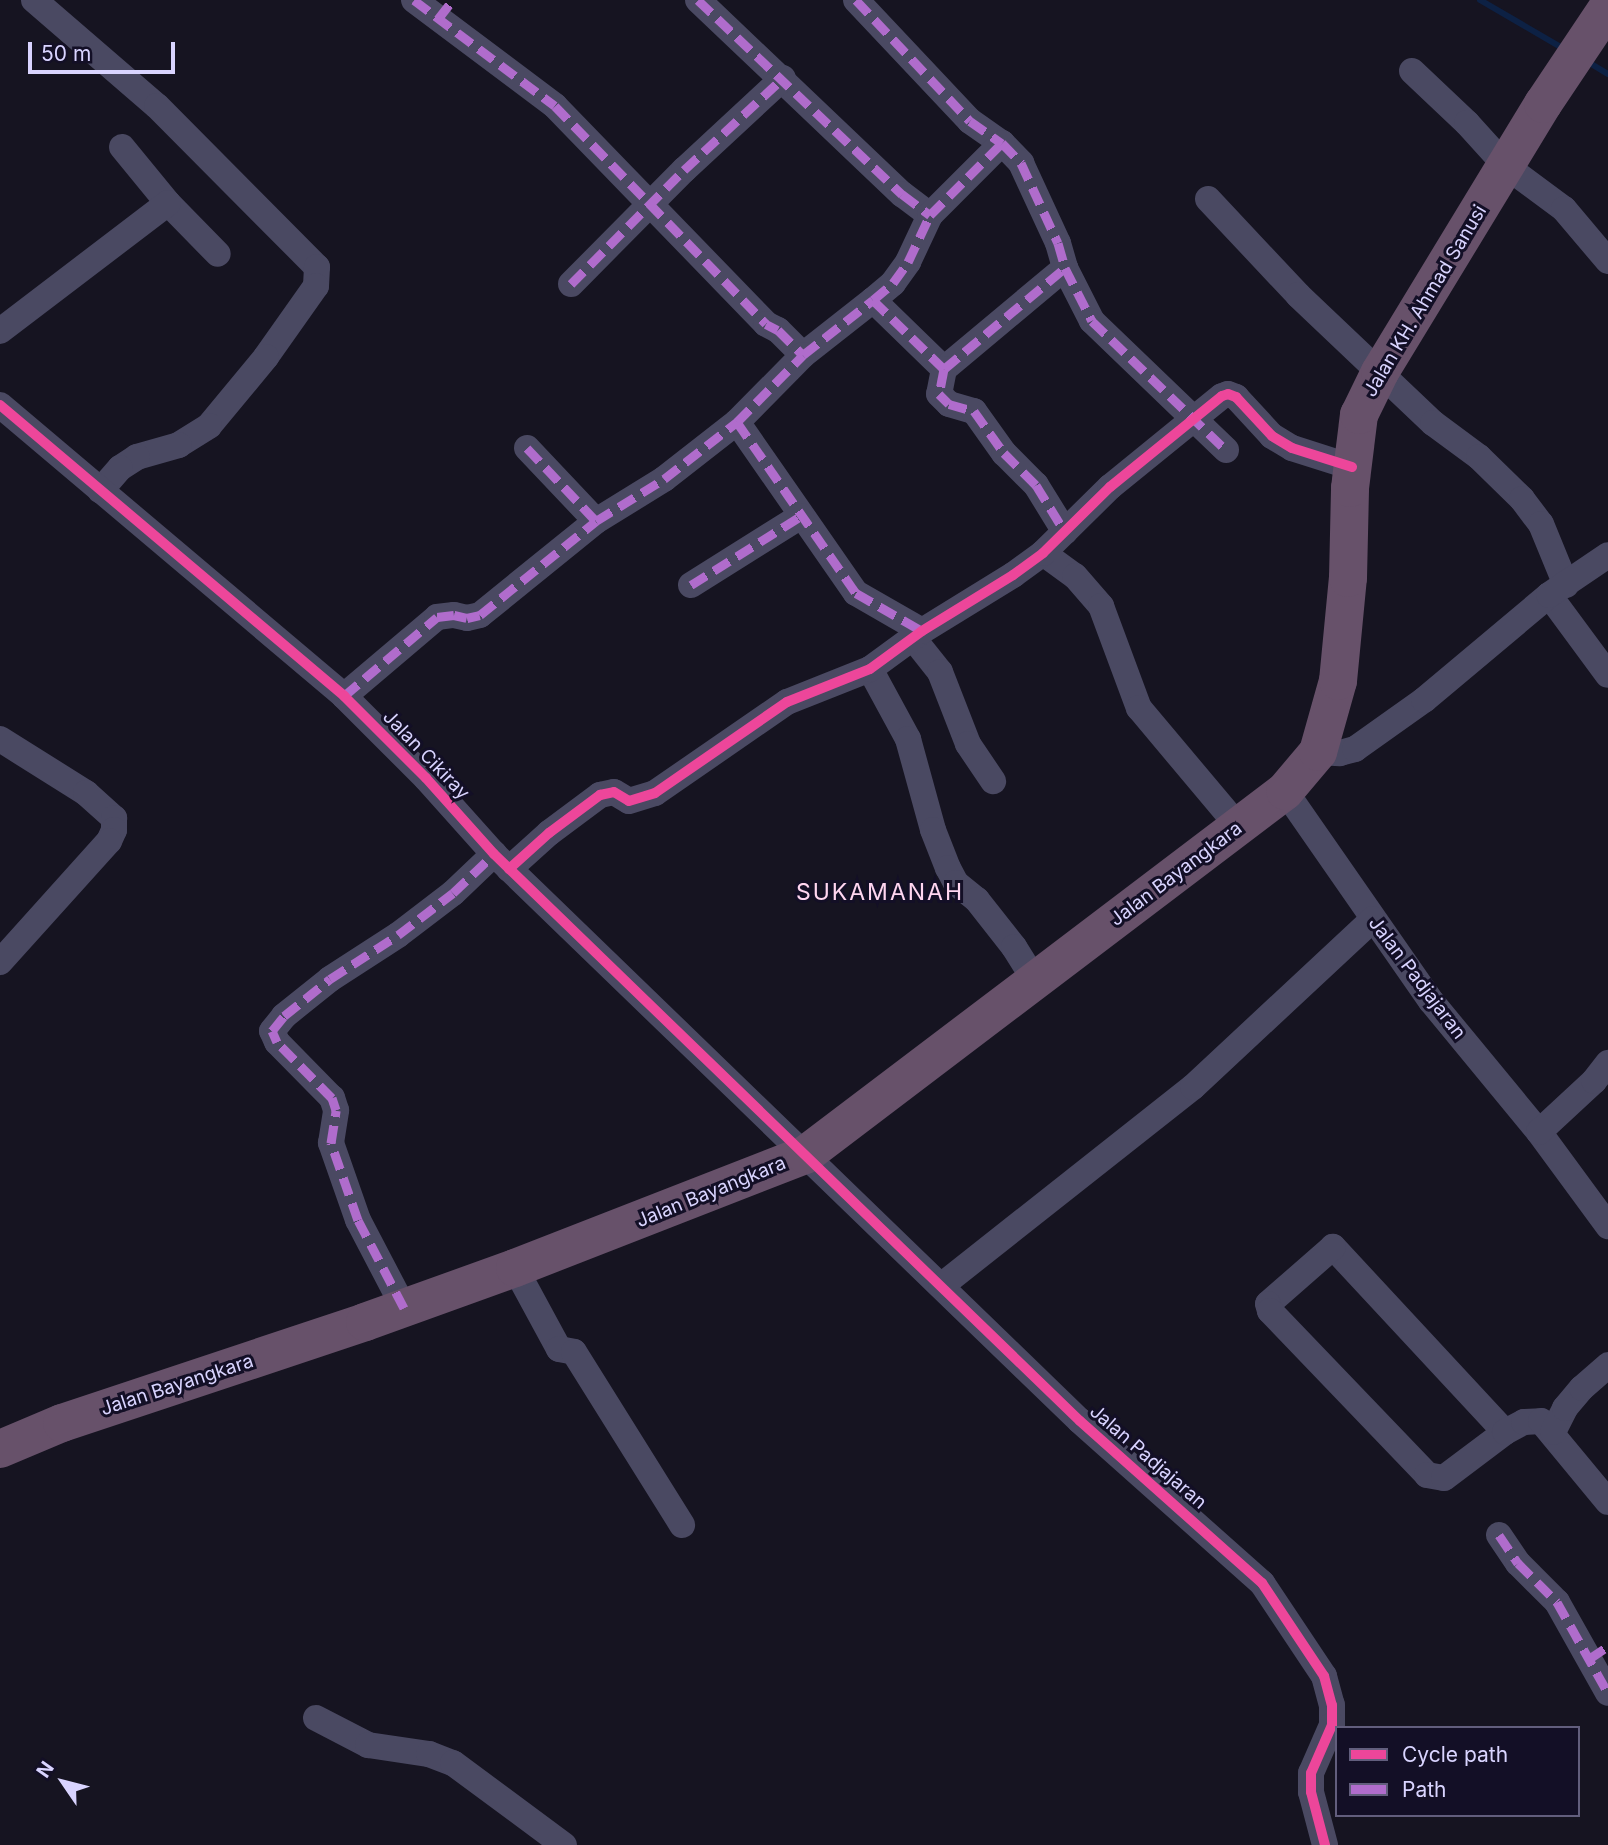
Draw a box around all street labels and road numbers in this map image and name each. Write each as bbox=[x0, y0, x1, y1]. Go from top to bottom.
street label: Jalan KH. Ahmad Sanusi bbox=[1359, 201, 1491, 401]
street label: Jalan Cikiray bbox=[378, 706, 474, 804]
street label: Jalan Bayangkara bbox=[1106, 817, 1246, 931]
street label: Jalan Padjajaran bbox=[1364, 912, 1470, 1044]
street label: Jalan Bayangkara bbox=[633, 1152, 789, 1232]
street label: Jalan Bayangkara bbox=[98, 1350, 256, 1420]
street label: Jalan Padjajaran bbox=[1085, 1400, 1211, 1514]

